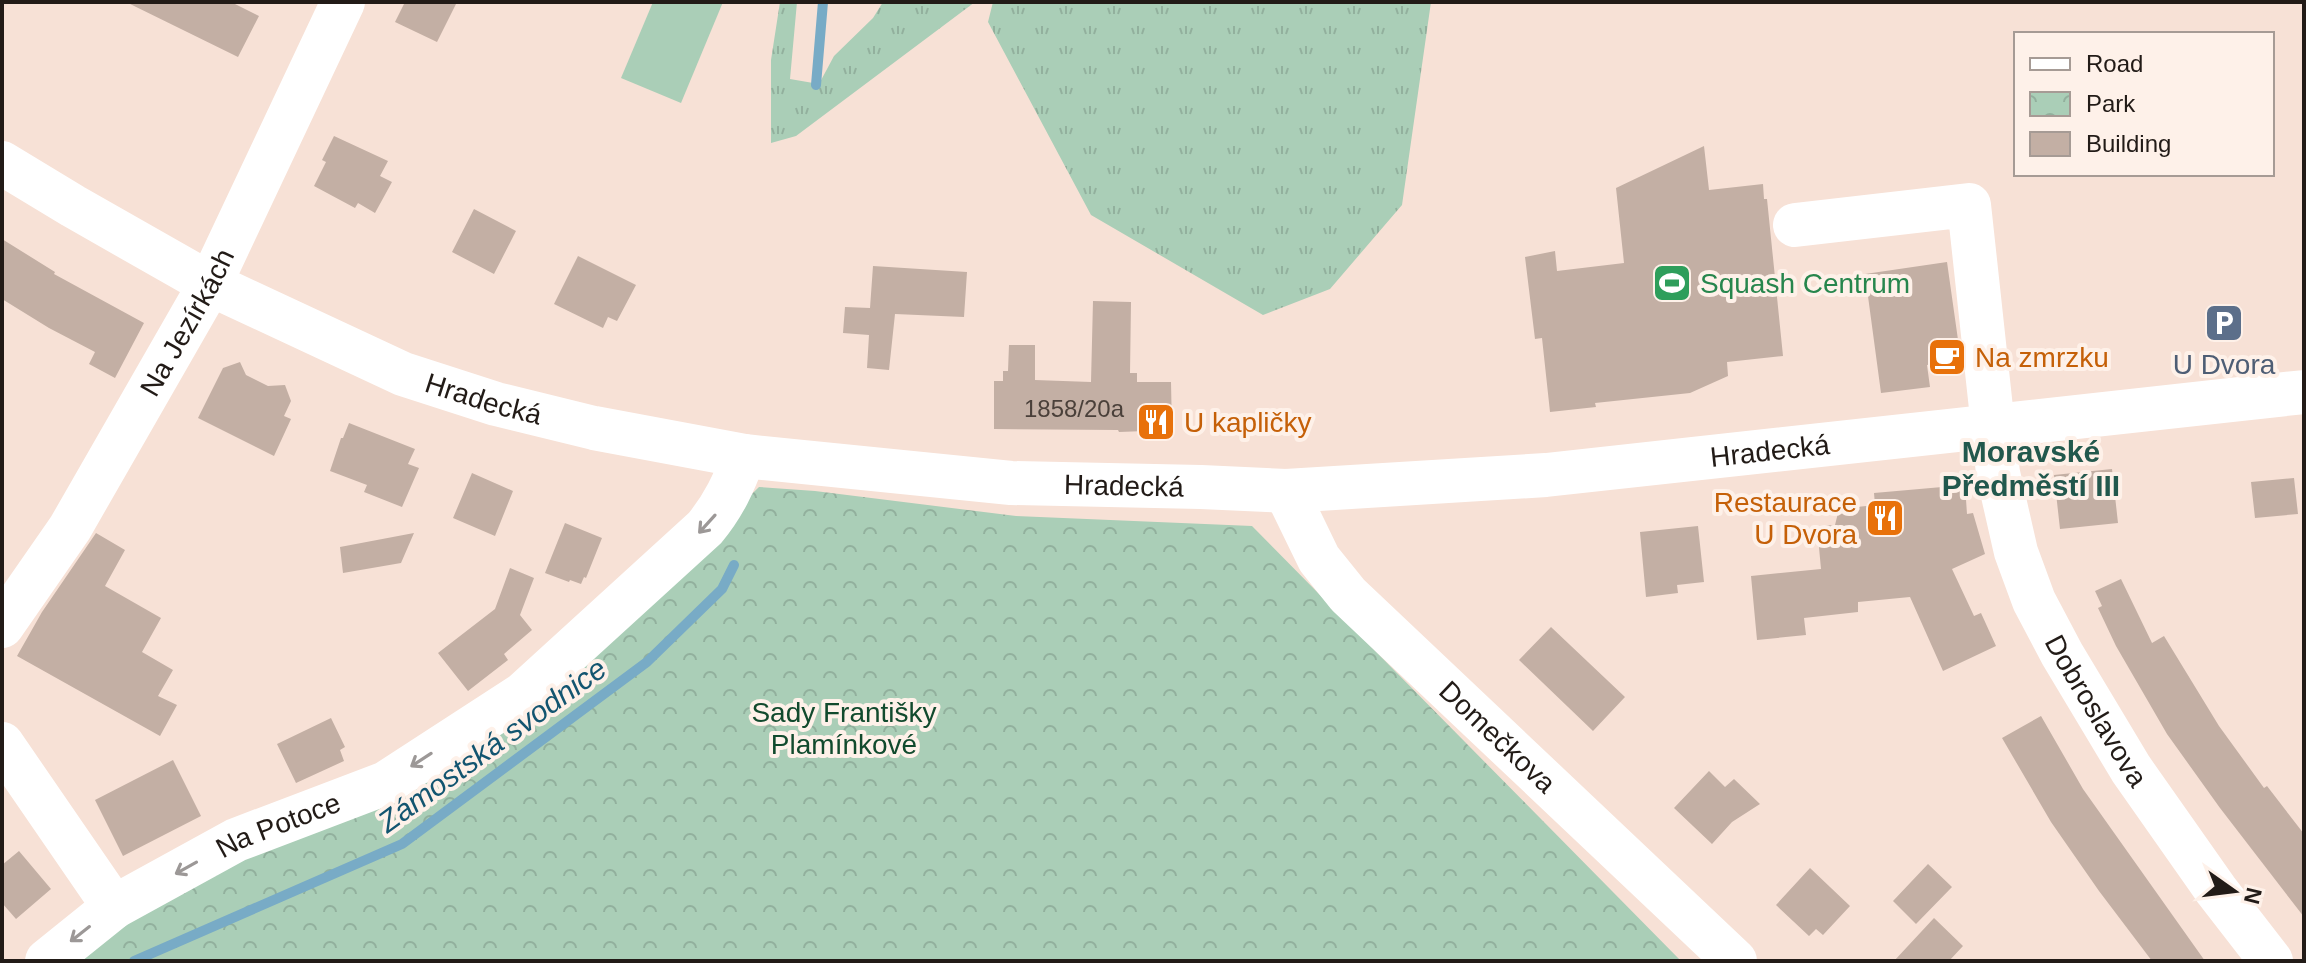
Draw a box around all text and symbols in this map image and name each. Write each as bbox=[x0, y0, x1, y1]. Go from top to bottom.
legend bbox=[2014, 32, 2274, 176]
text: Road bbox=[2086, 50, 2143, 77]
text: Park bbox=[2086, 90, 2136, 117]
text: Building bbox=[2086, 130, 2171, 157]
street label: Na Jezírkách bbox=[134, 244, 240, 401]
sports icon: Squash Centrum bbox=[1651, 262, 1693, 304]
place label: Squash Centrum bbox=[1700, 268, 1910, 299]
parking icon: U Dvora bbox=[2203, 302, 2245, 344]
cafe icon: Na zmrzku bbox=[1926, 336, 1968, 378]
place label: Na zmrzku bbox=[1975, 342, 2109, 373]
place label: U Dvora bbox=[2173, 349, 2276, 380]
street label: Hradecká bbox=[422, 367, 545, 430]
house number: 1858/20a bbox=[1024, 395, 1125, 422]
restaurant icon: U kapličky bbox=[1135, 401, 1177, 443]
place label: U kapličky bbox=[1184, 407, 1312, 438]
street label: Hradecká bbox=[1709, 429, 1832, 472]
district label: Moravské Předměstí III bbox=[1942, 435, 2120, 502]
street label: Hradecká bbox=[1064, 469, 1184, 502]
place label: Restaurace U Dvora bbox=[1714, 487, 1857, 550]
restaurant icon: Restaurace U Dvora bbox=[1864, 497, 1906, 539]
one-way arrow bbox=[699, 514, 717, 534]
street label: Dobroslavova bbox=[2039, 630, 2154, 793]
water label: Zámostská svodnice bbox=[371, 651, 612, 839]
street label: Domečkova bbox=[1433, 675, 1562, 799]
park label: Sady Františky Plamínkové bbox=[751, 697, 937, 760]
one-way arrow bbox=[411, 752, 433, 769]
street label: Na Potoce bbox=[210, 786, 344, 864]
north arrow bbox=[2194, 851, 2274, 931]
one-way arrow bbox=[174, 861, 198, 876]
text: N bbox=[2239, 885, 2267, 906]
one-way arrow bbox=[70, 926, 91, 943]

